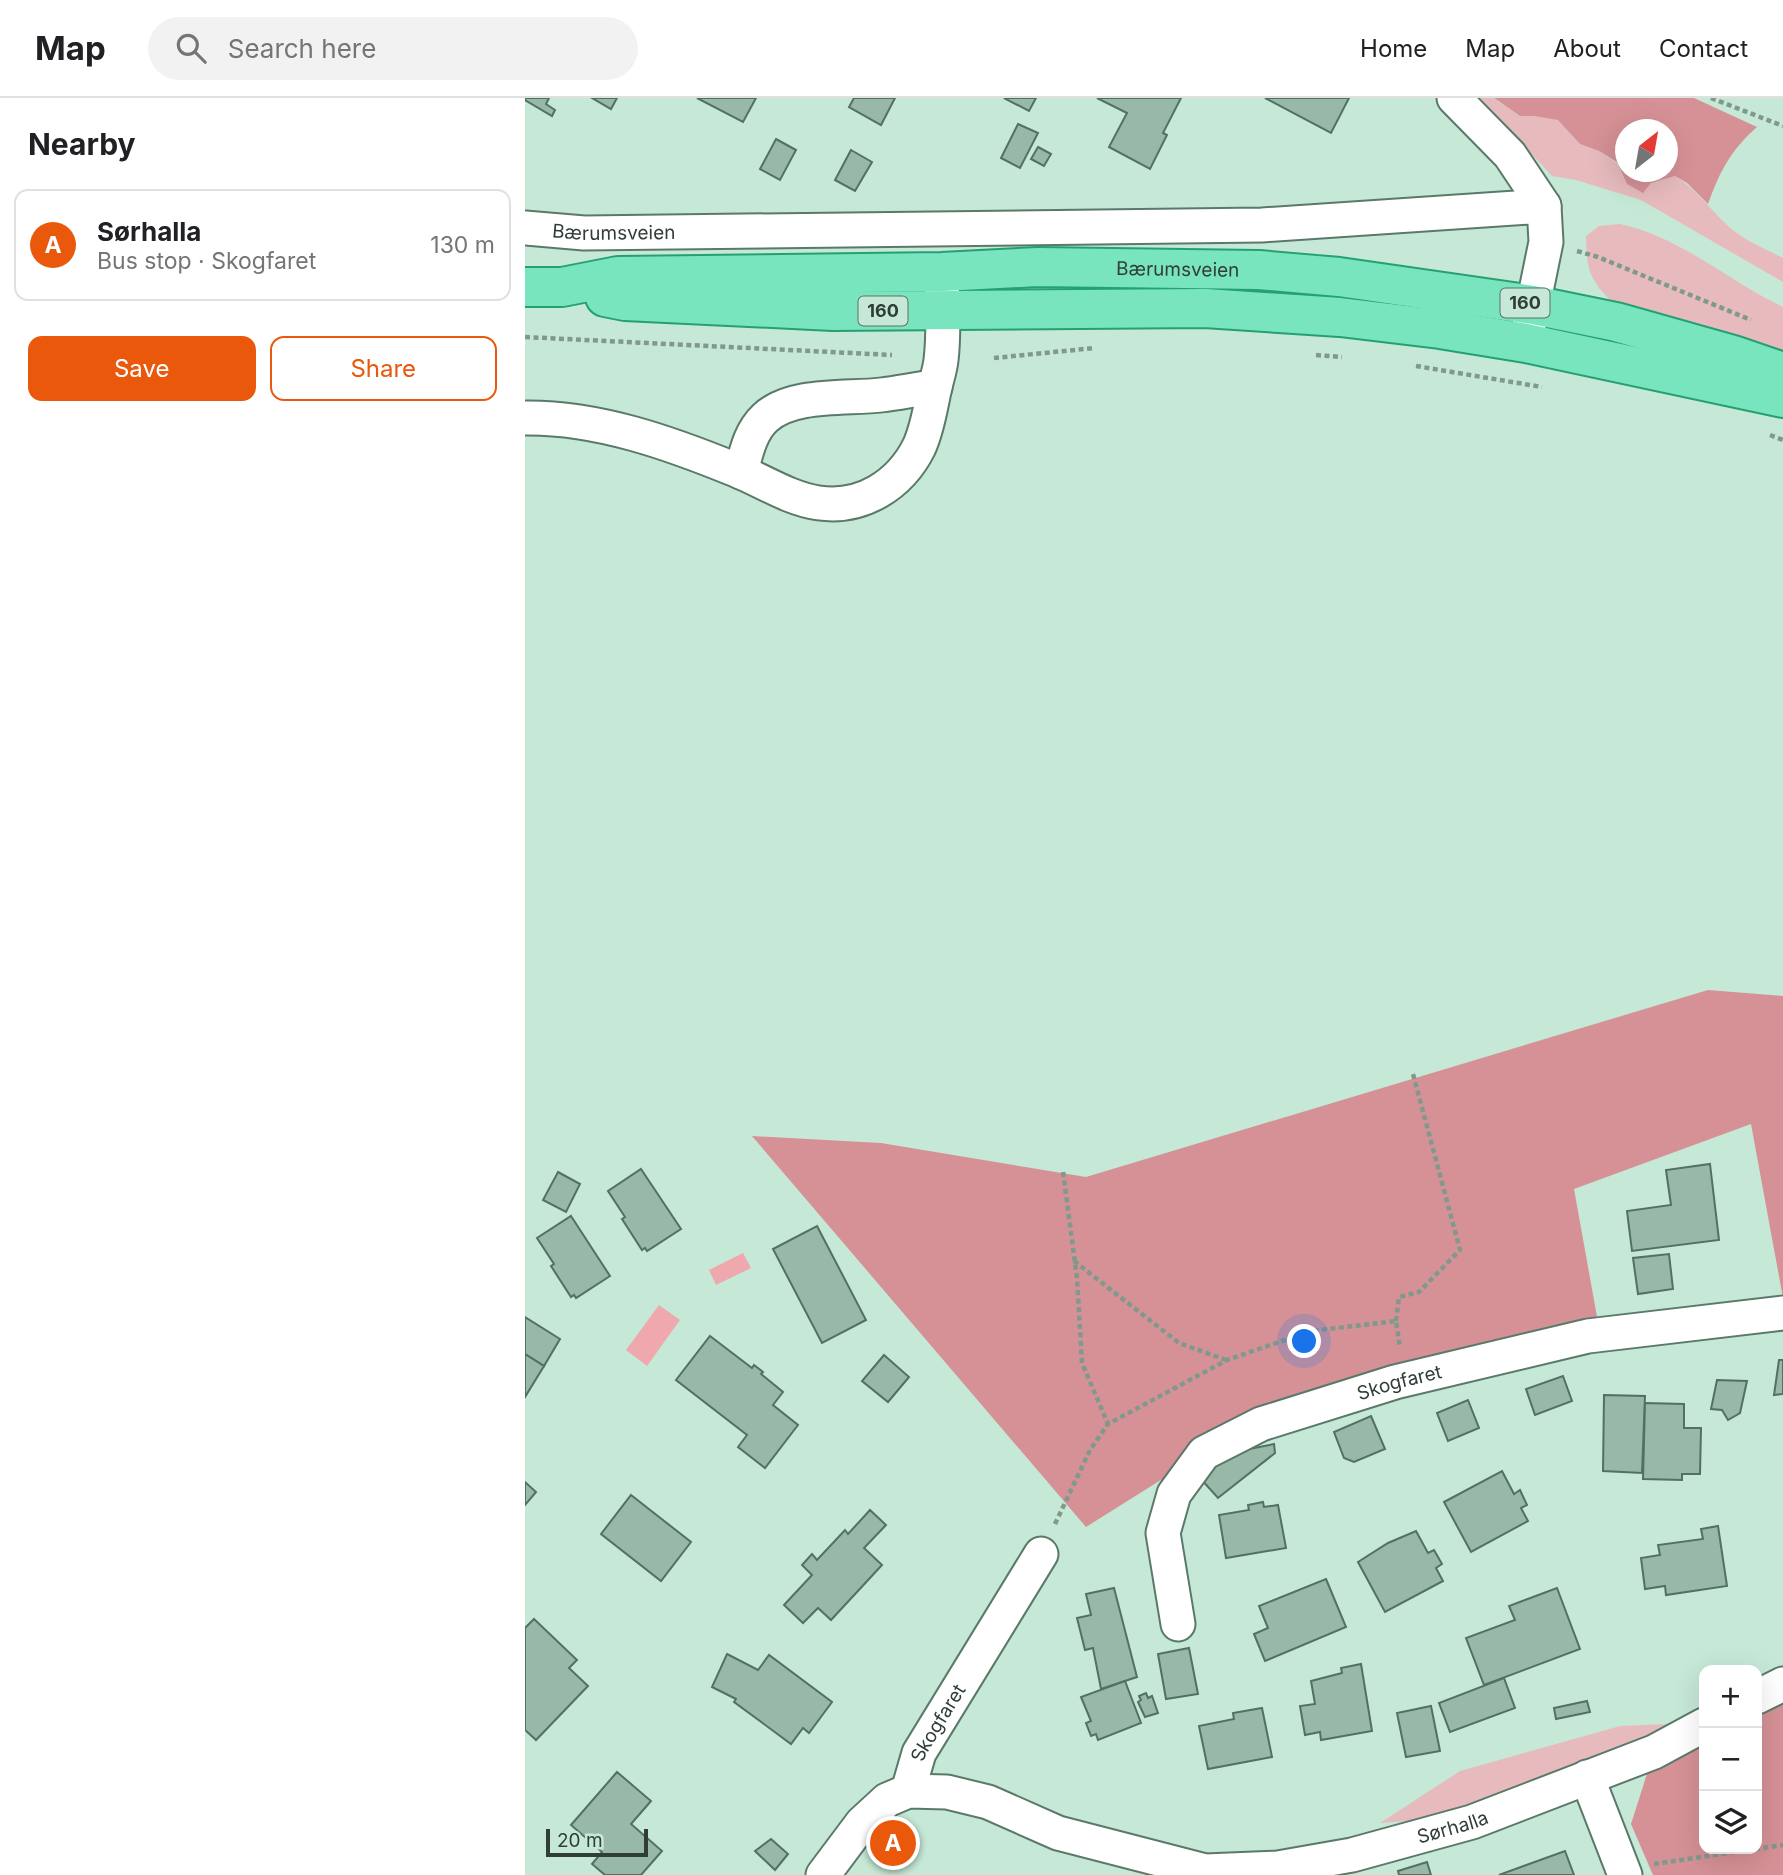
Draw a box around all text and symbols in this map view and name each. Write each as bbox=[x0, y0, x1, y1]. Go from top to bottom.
search box bbox=[148, 17, 638, 80]
text: Map bbox=[35, 28, 106, 68]
icon: search bbox=[172, 29, 210, 67]
text: Search here bbox=[228, 33, 376, 64]
text: Home bbox=[1360, 34, 1427, 63]
text: Map bbox=[1465, 34, 1515, 63]
text: About bbox=[1553, 34, 1621, 63]
text: Contact bbox=[1659, 34, 1748, 63]
north arrow bbox=[1615, 119, 1678, 182]
text: Nearby bbox=[28, 126, 136, 162]
text: Sørhalla bbox=[97, 216, 201, 247]
street label: Bærumsveien bbox=[551, 219, 676, 245]
text: A bbox=[44, 231, 62, 259]
text: 130 m bbox=[430, 231, 495, 259]
text: Bus stop · Skogfaret bbox=[97, 247, 316, 275]
street label: Bærumsveien bbox=[1116, 257, 1240, 282]
road number: 160 bbox=[1501, 288, 1549, 318]
road number: 160 bbox=[859, 296, 907, 326]
button: Save bbox=[28, 336, 256, 401]
button: Share bbox=[270, 336, 497, 401]
your location bbox=[1287, 1324, 1321, 1358]
street label: Skogfaret bbox=[1354, 1360, 1444, 1405]
map controls bbox=[1699, 1665, 1762, 1854]
button: + bbox=[1699, 1665, 1762, 1728]
street label: Skogfaret bbox=[906, 1680, 970, 1764]
button: − bbox=[1699, 1728, 1762, 1791]
button: layers bbox=[1699, 1791, 1762, 1854]
street label: Sørhalla bbox=[1415, 1806, 1492, 1849]
pin: A bbox=[870, 1817, 916, 1869]
scale bar bbox=[546, 1826, 647, 1858]
text: 20 m bbox=[557, 1829, 603, 1852]

